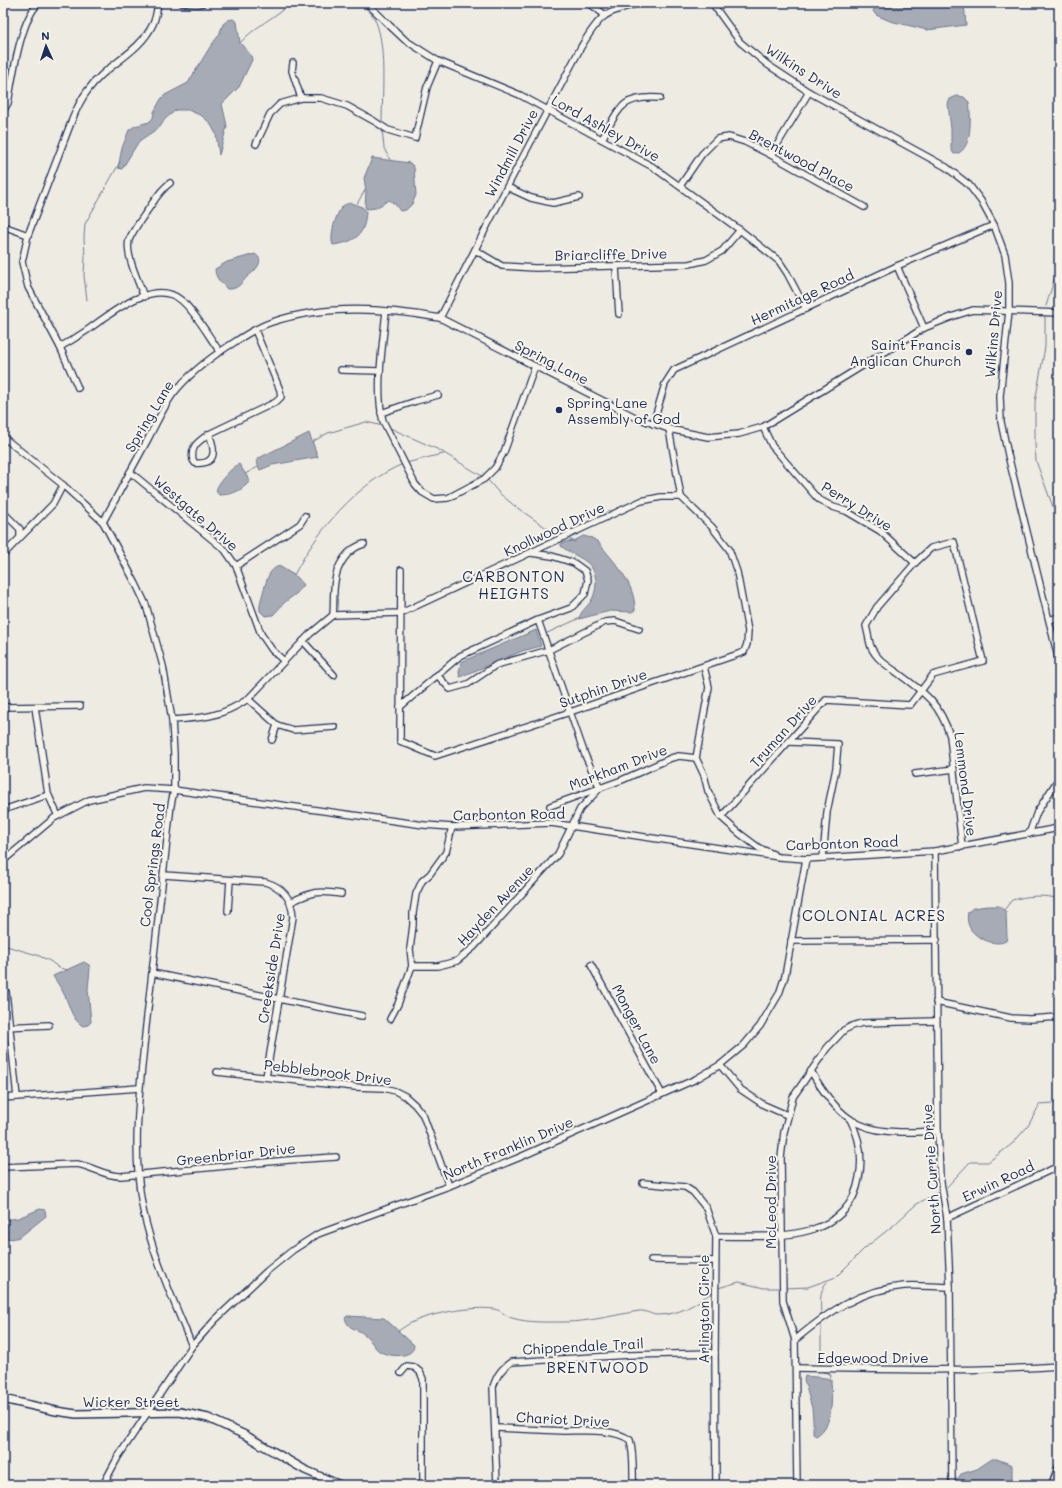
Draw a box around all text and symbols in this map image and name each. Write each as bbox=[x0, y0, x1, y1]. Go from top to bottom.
north arrow bbox=[26, 26, 66, 66]
text: N bbox=[41, 28, 50, 43]
street label: Wilkins Drive bbox=[762, 39, 846, 103]
street label: Lord Ashley Drive bbox=[548, 90, 664, 166]
street label: Windmill Drive bbox=[480, 106, 542, 200]
street label: Brentwood Place bbox=[746, 124, 858, 196]
street label: Briarcliffe Drive bbox=[554, 244, 668, 264]
street label: Hermitage Road bbox=[747, 265, 857, 329]
street label: Wilkins Drive bbox=[980, 289, 1006, 379]
street label: Spring Lane bbox=[512, 335, 592, 389]
place label: Saint Francis Anglican Church bbox=[850, 335, 961, 370]
marker: Saint Francis Anglican Church bbox=[964, 347, 974, 357]
street label: Spring Lane bbox=[120, 377, 178, 455]
place label: Spring Lane Assembly of God bbox=[567, 393, 680, 428]
marker: Spring Lane Assembly of God bbox=[554, 405, 564, 415]
street label: Westgate Drive bbox=[149, 471, 243, 555]
street label: Perry Drive bbox=[818, 477, 896, 535]
street label: Knollwood Drive bbox=[500, 497, 608, 561]
district label: CARBONTON HEIGHTS bbox=[462, 566, 566, 603]
street label: Sutphin Drive bbox=[557, 664, 649, 712]
street label: Truman Drive bbox=[745, 691, 821, 771]
street label: Lemmond Drive bbox=[950, 731, 982, 837]
street label: Markham Drive bbox=[566, 740, 670, 794]
street label: Cool Springs Road bbox=[135, 802, 169, 928]
street label: Carbonton Road bbox=[453, 804, 565, 824]
street label: Carbonton Road bbox=[786, 832, 899, 854]
street label: Hayden Avenue bbox=[453, 860, 537, 950]
district label: COLONIAL ACRES bbox=[802, 905, 946, 925]
street label: Creekside Drive bbox=[253, 911, 289, 1025]
street label: Monger Lane bbox=[608, 981, 666, 1067]
street label: Pebblebrook Drive bbox=[263, 1055, 393, 1089]
street label: North Currie Drive bbox=[917, 1103, 945, 1235]
street label: North Franklin Drive bbox=[440, 1112, 576, 1184]
street label: Greenbriar Drive bbox=[175, 1138, 297, 1170]
street label: McLeod Drive bbox=[761, 1155, 780, 1249]
street label: Erwin Road bbox=[959, 1156, 1037, 1206]
street label: Arlington Circle bbox=[694, 1255, 713, 1363]
street label: Chippendale Trail bbox=[522, 1333, 644, 1359]
street label: Edgewood Drive bbox=[817, 1348, 929, 1367]
district label: BRENTWOOD bbox=[546, 1357, 650, 1377]
street label: Wicker Street bbox=[83, 1392, 179, 1411]
street label: Chariot Drive bbox=[516, 1407, 610, 1431]

